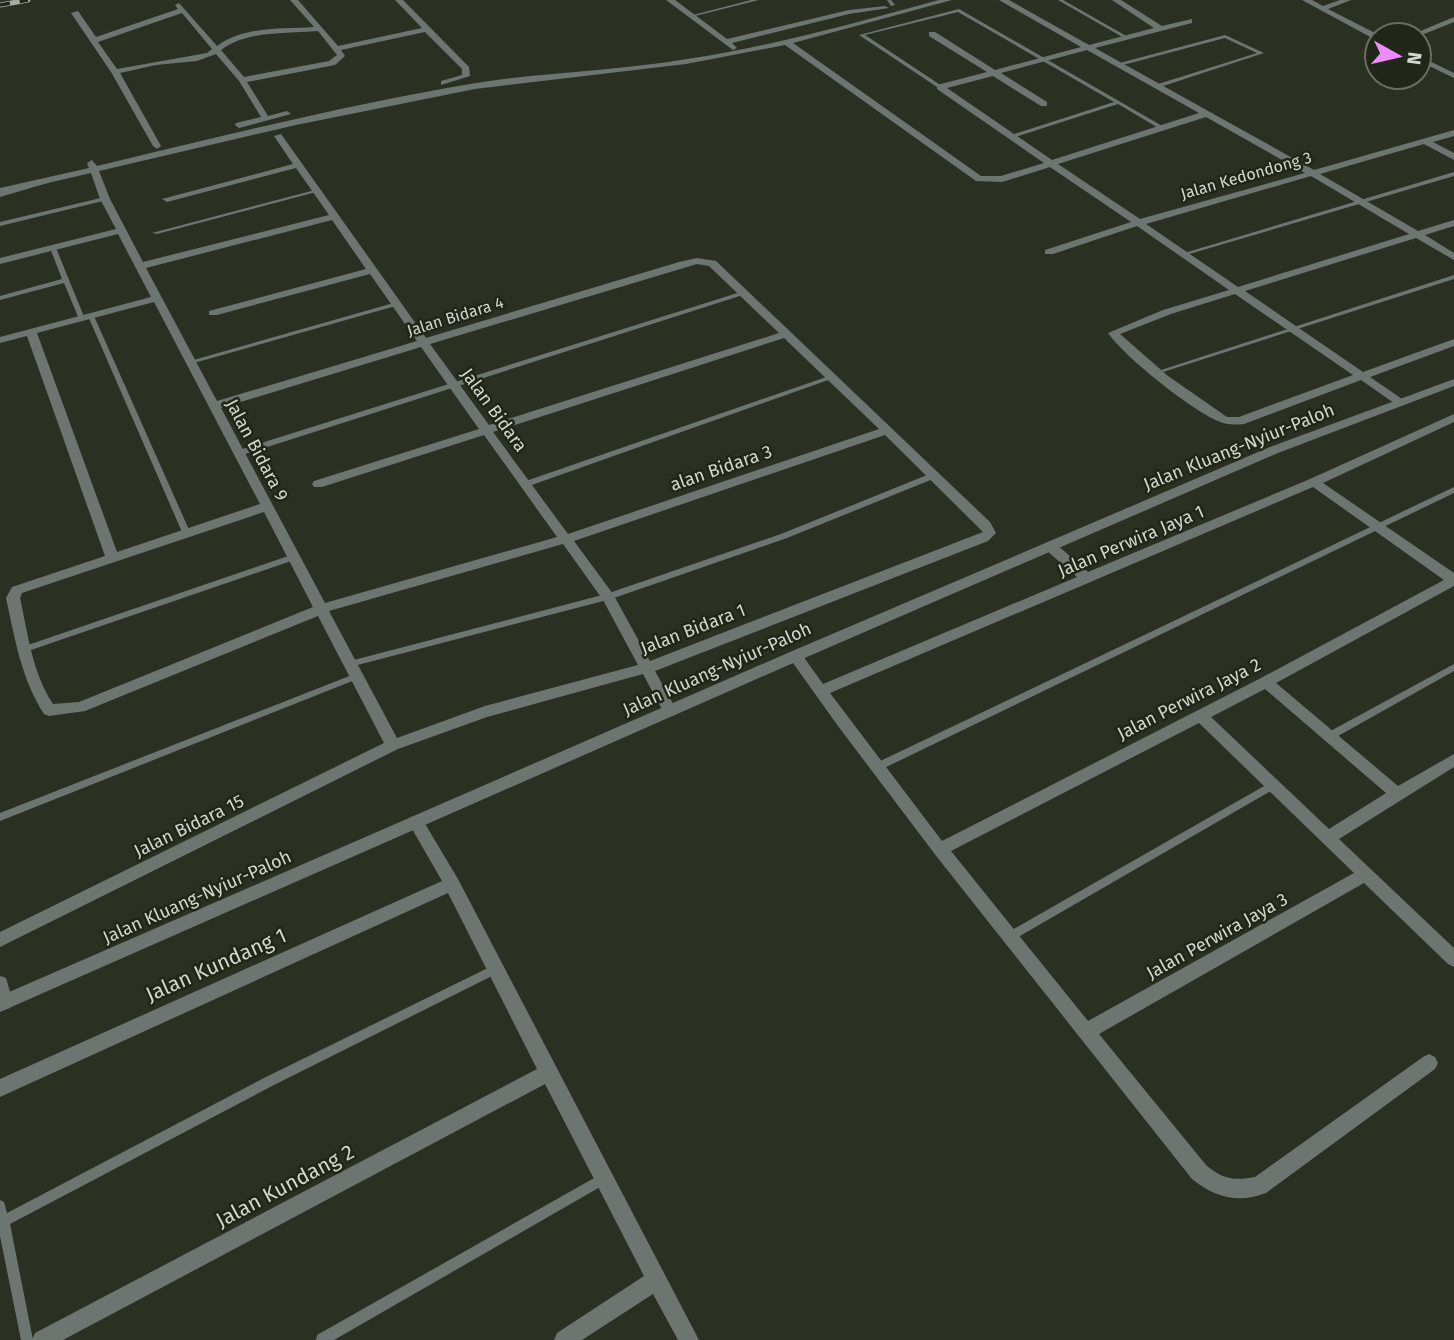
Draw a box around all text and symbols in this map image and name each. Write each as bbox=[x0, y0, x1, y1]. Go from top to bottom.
north arrow bbox=[1363, 21, 1433, 91]
text: N bbox=[1402, 50, 1427, 66]
street label: Jalan Kedondong 3 bbox=[1178, 148, 1314, 203]
street label: Jalan Bidara 4 bbox=[405, 293, 506, 340]
street label: Jalan Bidara bbox=[456, 364, 532, 456]
street label: Jalan Bidara 9 bbox=[221, 395, 293, 505]
street label: Jalan Kluang-Nyiur-Paloh bbox=[1140, 399, 1338, 495]
street label: alan Bidara 3 bbox=[667, 440, 775, 496]
street label: Jalan Perwira Jaya 1 bbox=[1054, 500, 1208, 582]
street label: Jalan Bidara 1 bbox=[637, 599, 749, 659]
street label: Jalan Kluang-Nyiur-Paloh bbox=[619, 617, 815, 721]
street label: Jalan Perwira Jaya 2 bbox=[1114, 653, 1264, 745]
street label: Jalan Bidara 15 bbox=[130, 790, 248, 862]
street label: Jalan Kluang-Nyiur-Paloh bbox=[99, 845, 295, 949]
street label: Jalan Perwira Jaya 3 bbox=[1143, 888, 1291, 984]
street label: Jalan Kundang 1 bbox=[141, 922, 291, 1008]
street label: Jalan Kundang 2 bbox=[211, 1139, 359, 1233]

